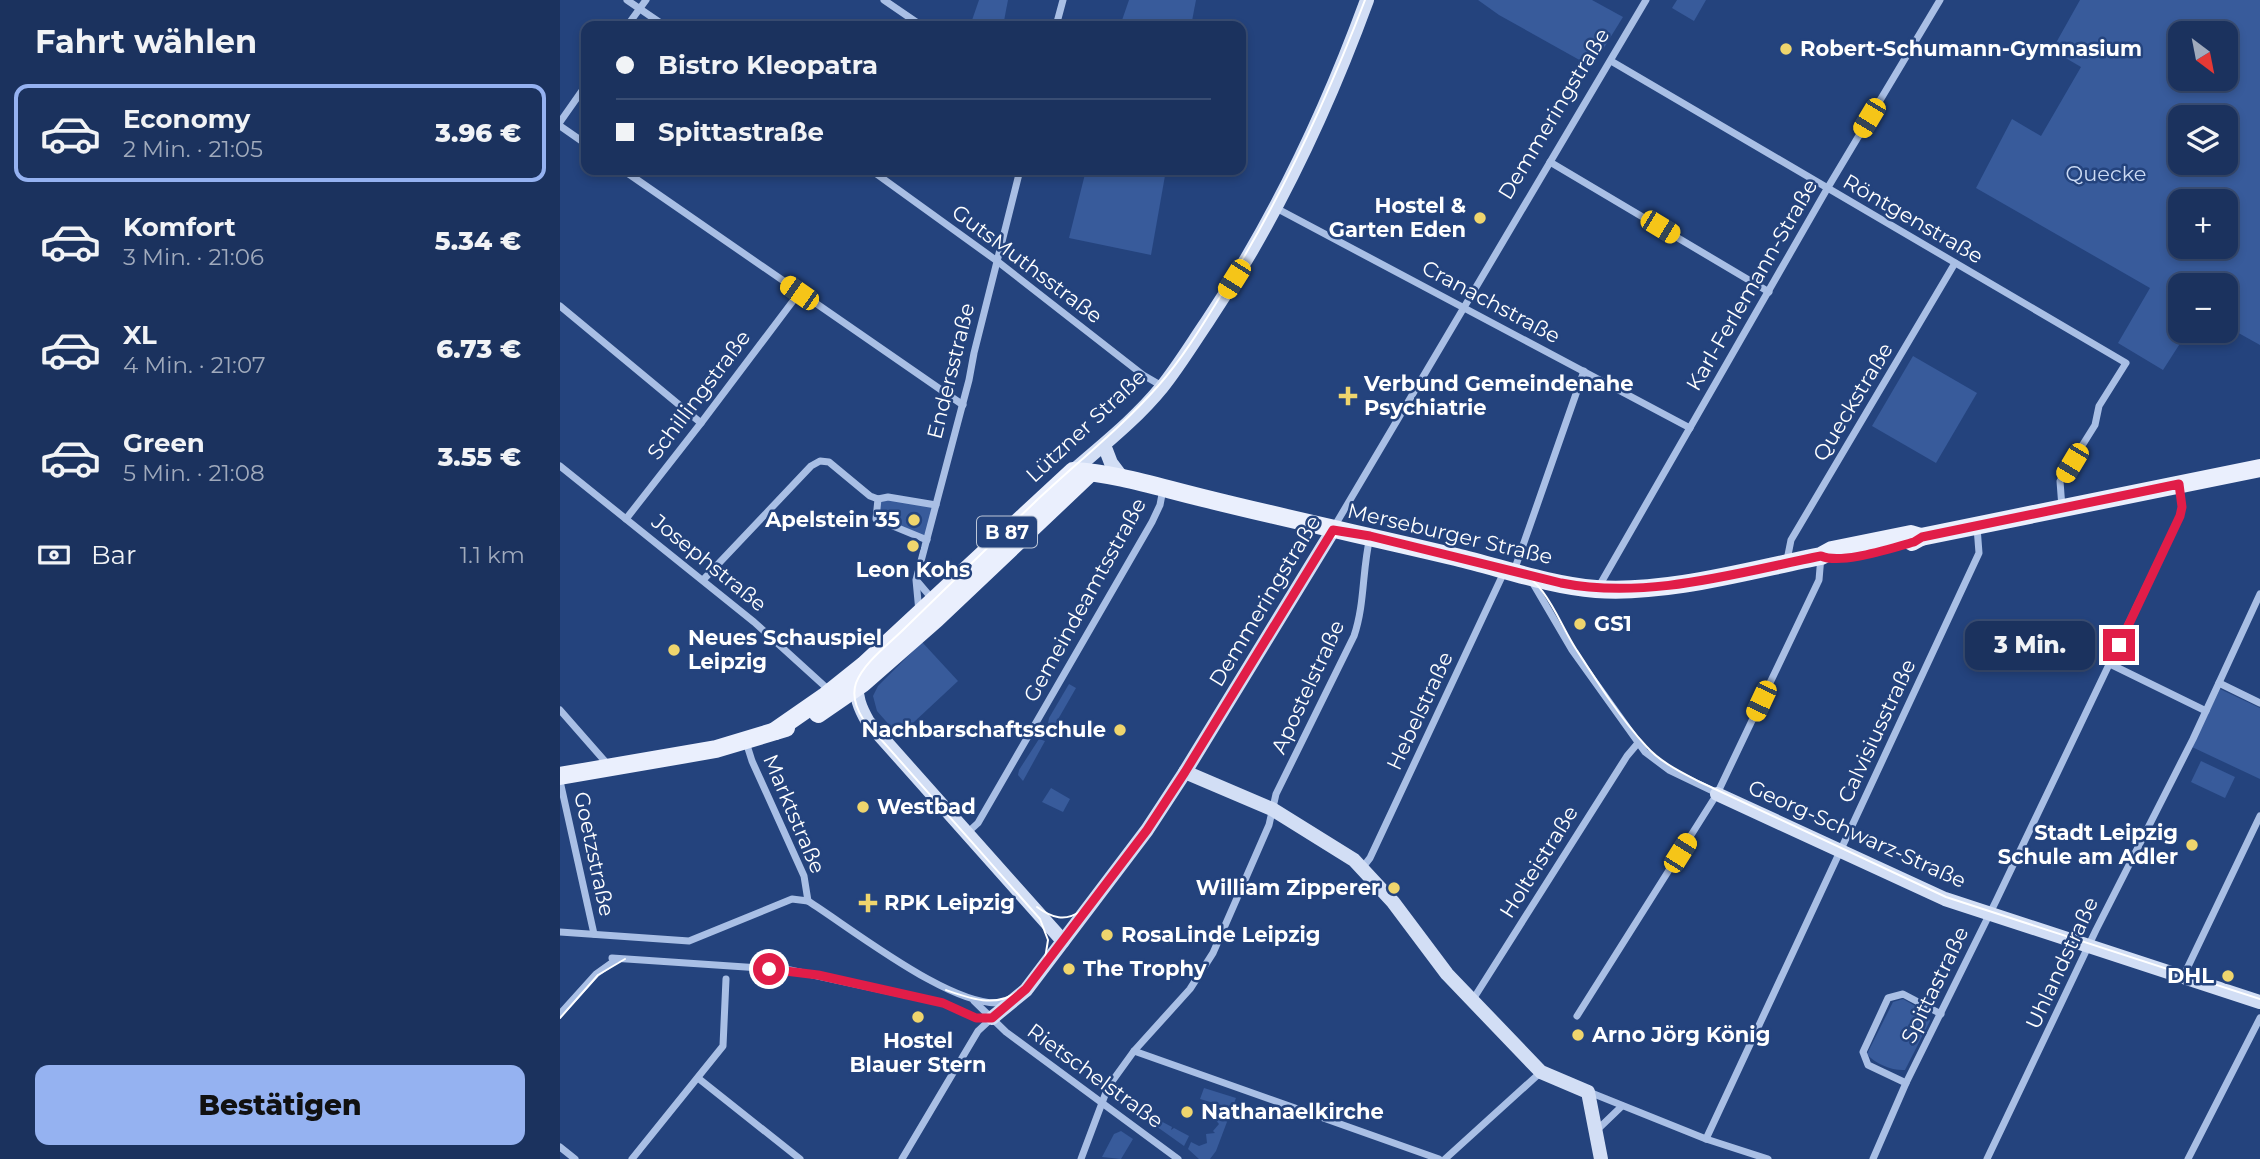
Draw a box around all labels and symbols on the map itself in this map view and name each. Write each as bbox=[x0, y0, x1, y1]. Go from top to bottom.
north arrow bbox=[2168, 21, 2238, 91]
street label: Demmeringstraße bbox=[1493, 24, 1615, 204]
place label: Robert-Schumann-Gymnasium bbox=[1800, 36, 2142, 61]
marker: Robert-Schumann-Gymnasium bbox=[1778, 41, 1794, 57]
car bbox=[1850, 95, 1889, 141]
park label: Quecke bbox=[2066, 161, 2146, 186]
street label: Röntgenstraße bbox=[1839, 168, 1988, 269]
street label: Karl-Ferlemann-Straße bbox=[1681, 175, 1822, 395]
place label: Hostel & Garten Eden bbox=[1329, 193, 1466, 242]
street label: GutsMuthsstraße bbox=[947, 199, 1107, 328]
car bbox=[1637, 207, 1684, 247]
marker: Hostel & Garten Eden bbox=[1472, 210, 1488, 226]
street label: Cranachstraße bbox=[1418, 255, 1565, 348]
car bbox=[1214, 256, 1255, 302]
car bbox=[776, 272, 823, 314]
street label: Endersstraße bbox=[922, 300, 979, 441]
street label: Schillingstraße bbox=[642, 325, 755, 464]
street label: Queckstraße bbox=[1807, 338, 1898, 466]
street label: Lützner Straße bbox=[1021, 364, 1151, 487]
place label: Verbund Gemeindenahe Psychiatrie bbox=[1363, 371, 1634, 420]
marker: Verbund Gemeindenahe Psychiatrie bbox=[1338, 386, 1358, 406]
car bbox=[2053, 440, 2092, 486]
street label: Gemeindeamtsstraße bbox=[1018, 493, 1151, 706]
street label: Merseburger Straße bbox=[1345, 498, 1555, 569]
place label: Apelstein 35 bbox=[764, 507, 900, 532]
street label: Josephstraße bbox=[646, 508, 772, 617]
street label: Demmeringstraße bbox=[1204, 511, 1326, 691]
marker: Apelstein 35 bbox=[906, 512, 922, 528]
road number: B 87 bbox=[977, 516, 1037, 548]
marker: Leon Kohs bbox=[905, 538, 921, 554]
place label: Leon Kohs bbox=[856, 557, 970, 582]
place label: GS1 bbox=[1594, 611, 1632, 636]
street label: Apostelstraße bbox=[1266, 616, 1349, 758]
marker: GS1 bbox=[1572, 616, 1588, 632]
callout: 3 Min. bbox=[1965, 620, 2094, 670]
place label: Neues Schauspiel Leipzig bbox=[688, 625, 882, 674]
route end bbox=[2103, 629, 2135, 661]
marker: Neues Schauspiel Leipzig bbox=[666, 642, 682, 658]
street label: Hebelstraße bbox=[1381, 648, 1458, 774]
street label: Calvisiusstraße bbox=[1832, 655, 1921, 807]
car bbox=[1743, 678, 1780, 724]
place label: Nachbarschaftsschule bbox=[861, 717, 1106, 742]
marker: Nachbarschaftsschule bbox=[1112, 722, 1128, 738]
street label: Marktstraße bbox=[758, 750, 831, 877]
street label: Georg-Schwarz-Straße bbox=[1744, 774, 1970, 893]
street label: Goetzstraße bbox=[569, 789, 620, 919]
place label: Westbad bbox=[877, 794, 976, 819]
marker: Westbad bbox=[855, 799, 871, 815]
street label: Holteistraße bbox=[1494, 801, 1583, 922]
place label: Stadt Leipzig Schule am Adler bbox=[1998, 820, 2178, 869]
car bbox=[1660, 830, 1701, 876]
marker: Stadt Leipzig Schule am Adler bbox=[2184, 837, 2200, 853]
place label: William Zipperer bbox=[1196, 875, 1380, 900]
marker: William Zipperer bbox=[1386, 880, 1402, 896]
place label: RPK Leipzig bbox=[884, 890, 1015, 915]
marker: RPK Leipzig bbox=[858, 893, 878, 913]
street label: Uhlandstraße bbox=[2020, 893, 2103, 1033]
place label: RosaLinde Leipzig bbox=[1121, 922, 1321, 947]
street label: Spittastraße bbox=[1896, 922, 1974, 1047]
marker: RosaLinde Leipzig bbox=[1099, 927, 1115, 943]
route start bbox=[753, 953, 785, 985]
place label: The Trophy bbox=[1083, 956, 1207, 981]
marker: The Trophy bbox=[1061, 961, 1077, 977]
place label: DHL bbox=[2167, 963, 2214, 988]
marker: DHL bbox=[2220, 968, 2236, 984]
marker: Hostel Blauer Stern bbox=[910, 1009, 926, 1025]
street label: Rietschelstraße bbox=[1022, 1018, 1168, 1133]
place label: Arno Jörg König bbox=[1591, 1022, 1770, 1047]
marker: Arno Jörg König bbox=[1570, 1027, 1586, 1043]
place label: Hostel Blauer Stern bbox=[850, 1028, 986, 1077]
place label: Nathanaelkirche bbox=[1201, 1099, 1384, 1124]
marker: Nathanaelkirche bbox=[1179, 1104, 1195, 1120]

